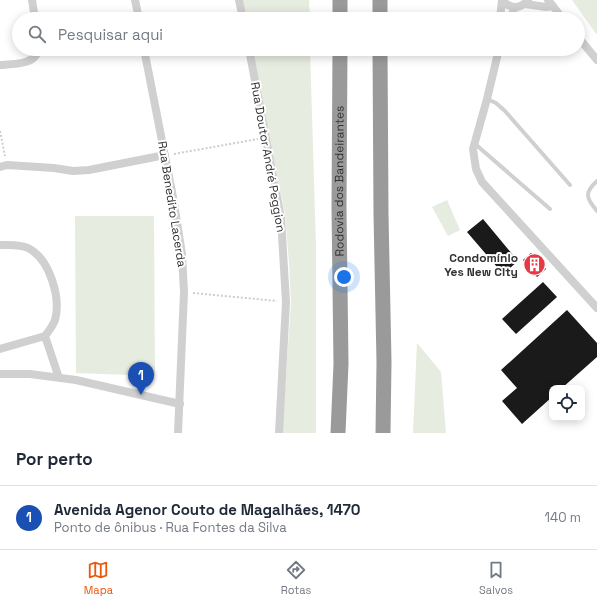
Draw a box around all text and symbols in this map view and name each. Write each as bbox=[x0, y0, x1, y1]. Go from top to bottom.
search box bbox=[12, 12, 585, 56]
icon: search bbox=[26, 23, 48, 45]
text: Pesquisar aqui bbox=[58, 25, 163, 44]
street label: Rua Doutor André Peggion bbox=[247, 81, 289, 233]
street label: Rodovia dos Bandeirantes bbox=[331, 105, 348, 257]
street label: Rua Benedito Lacerda bbox=[154, 140, 190, 268]
place label: Condomínio Yes New City bbox=[444, 250, 518, 280]
building icon: Condomínio Yes New City bbox=[521, 252, 547, 278]
your location bbox=[334, 267, 354, 287]
pin: 1 bbox=[128, 362, 154, 395]
map controls bbox=[549, 385, 585, 421]
button: locate bbox=[549, 385, 585, 421]
text: Por perto bbox=[16, 448, 93, 470]
text: Avenida Agenor Couto de Magalhães, 1470 bbox=[54, 500, 360, 519]
text: 1 bbox=[26, 509, 32, 526]
text: 140 m bbox=[545, 509, 581, 526]
text: Ponto de ônibus · Rua Fontes da Silva bbox=[54, 519, 287, 536]
tab: Mapa bbox=[84, 559, 113, 597]
tab: Rotas bbox=[281, 559, 311, 597]
tab: Salvos bbox=[479, 559, 513, 597]

